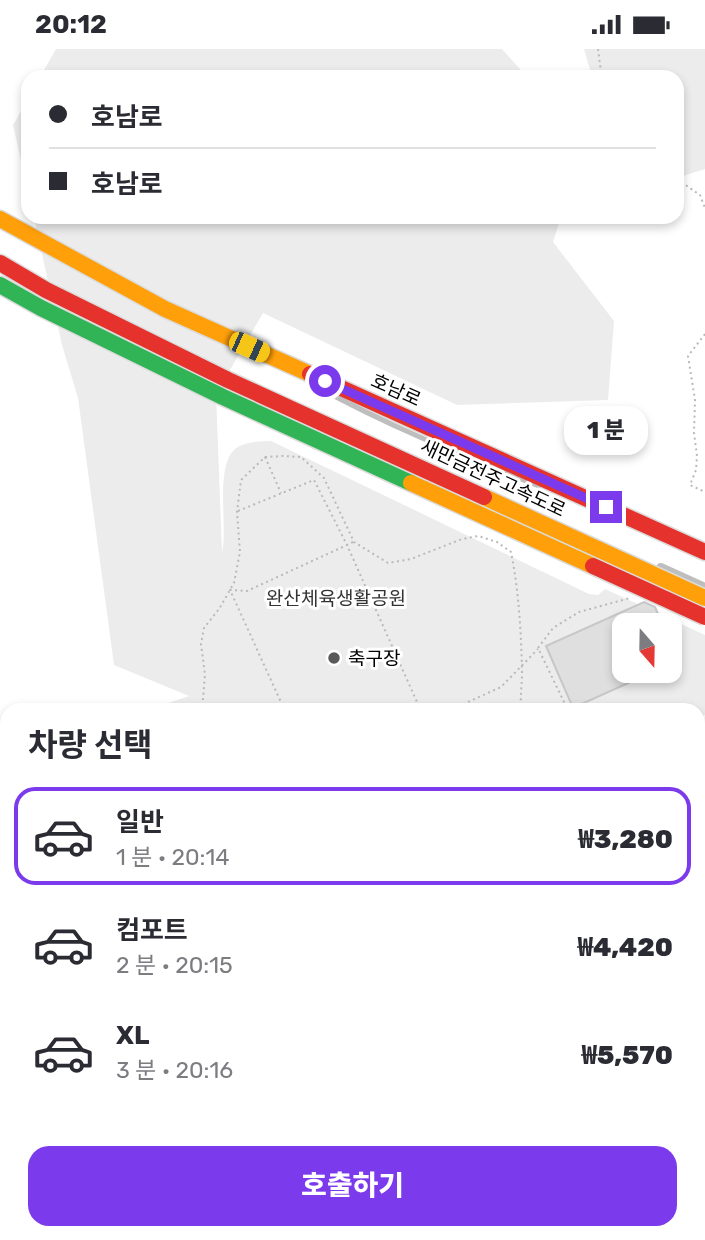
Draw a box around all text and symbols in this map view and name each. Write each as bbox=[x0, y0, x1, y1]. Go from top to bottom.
text: 20:12 bbox=[35, 9, 107, 40]
text: 호남로 bbox=[91, 102, 163, 133]
text: 호남로 bbox=[91, 169, 163, 200]
car bbox=[226, 329, 273, 365]
route start bbox=[309, 365, 341, 397]
street label: 호남로 bbox=[367, 369, 425, 411]
callout: 1 분 bbox=[564, 405, 648, 455]
text: 1 분 bbox=[587, 416, 625, 444]
street label: 새만금전주고속도로 bbox=[417, 434, 569, 522]
route end bbox=[590, 491, 622, 523]
park label: 완산체육생활공원 bbox=[266, 587, 406, 610]
north arrow bbox=[612, 613, 682, 683]
map controls bbox=[612, 613, 682, 683]
place label: 축구장 bbox=[348, 647, 400, 670]
marker: 축구장 bbox=[326, 650, 342, 666]
text: 차량 선택 bbox=[28, 726, 153, 764]
icon: car bbox=[32, 805, 95, 868]
text: 일반 bbox=[116, 807, 164, 838]
text: ₩3,280 bbox=[578, 824, 673, 855]
text: 1 분 · 20:14 bbox=[116, 843, 230, 871]
icon: car bbox=[32, 913, 95, 976]
text: 컴포트 bbox=[116, 915, 188, 946]
text: ₩4,420 bbox=[577, 932, 673, 963]
text: 2 분 · 20:15 bbox=[116, 951, 233, 979]
text: XL bbox=[116, 1020, 149, 1051]
icon: car bbox=[32, 1021, 95, 1084]
text: ₩5,570 bbox=[581, 1040, 673, 1071]
text: 3 분 · 20:16 bbox=[116, 1056, 233, 1084]
button: 호출하기 bbox=[28, 1146, 677, 1226]

